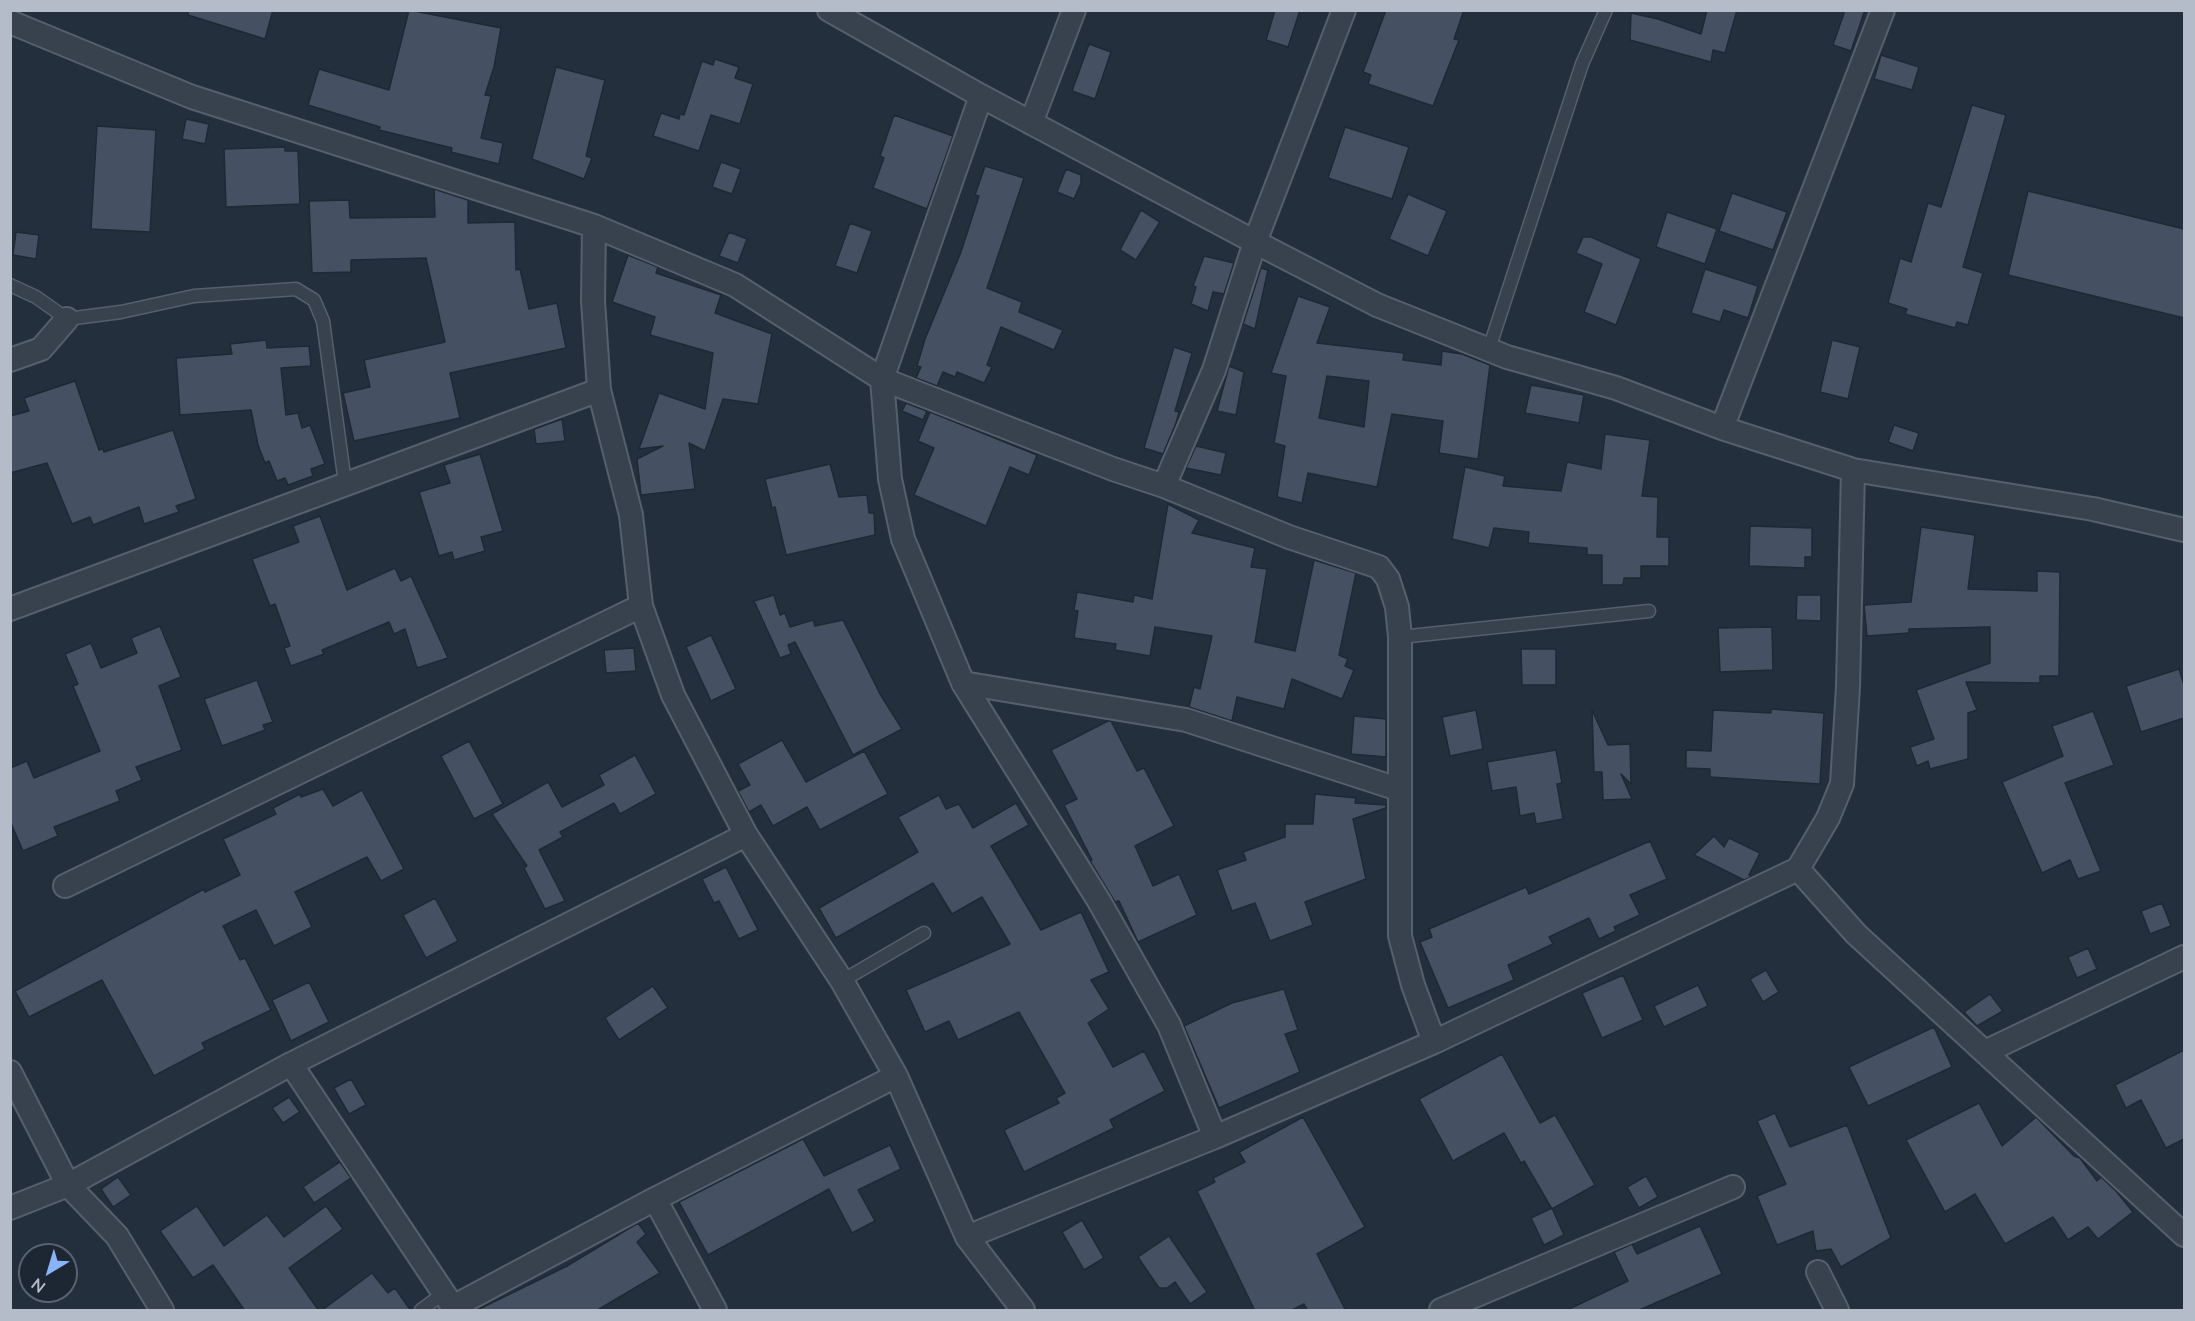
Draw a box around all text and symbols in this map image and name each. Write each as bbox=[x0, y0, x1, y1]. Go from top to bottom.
north arrow bbox=[18, 1243, 78, 1303]
text: N bbox=[27, 1275, 49, 1297]

